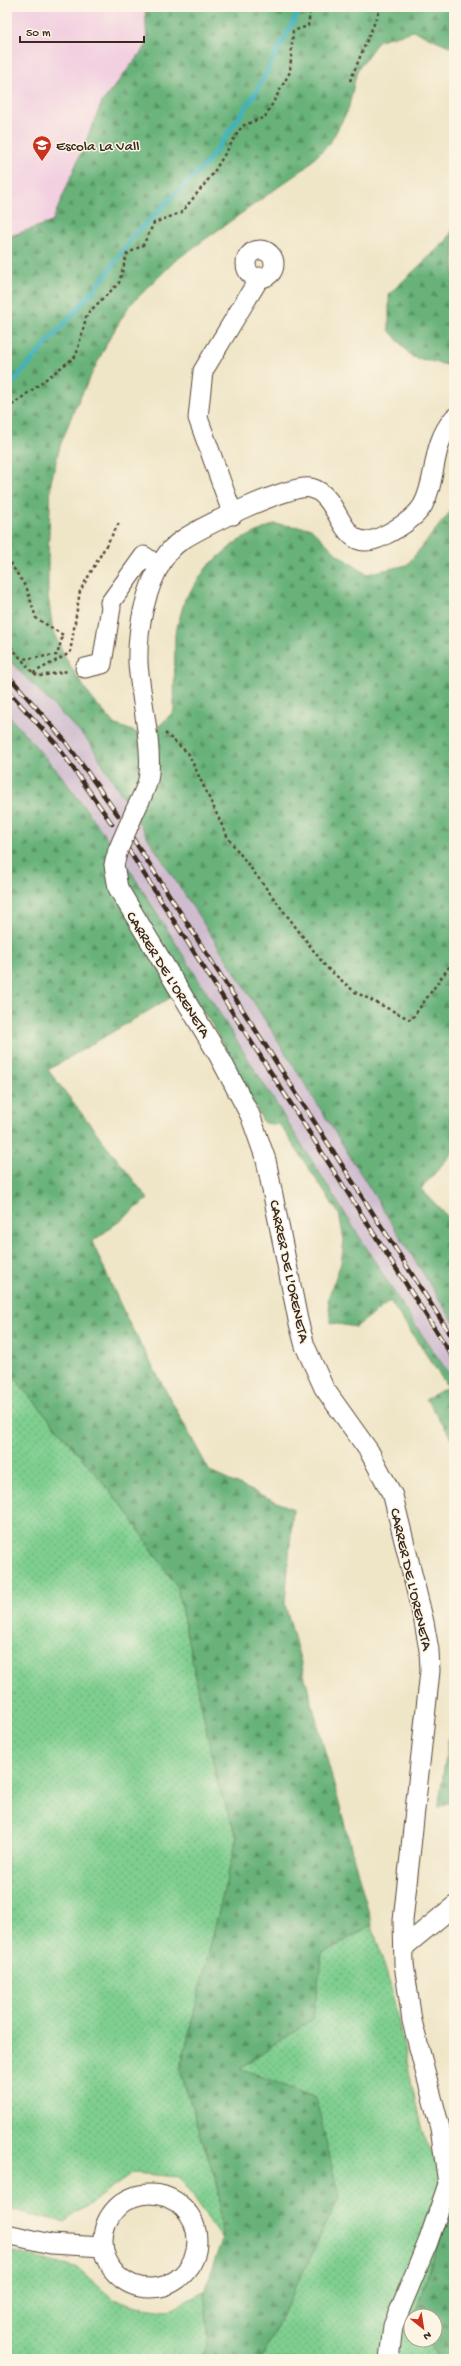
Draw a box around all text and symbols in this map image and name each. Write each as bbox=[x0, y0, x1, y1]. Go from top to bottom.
scale bar bbox=[20, 18, 144, 44]
text: 50 m bbox=[26, 27, 51, 41]
school or university icon: Escola La Vall bbox=[31, 134, 53, 162]
place label: Escola La Vall bbox=[56, 138, 140, 156]
street label: CARRER DE L'ORENETA bbox=[121, 909, 214, 1042]
street label: CARRER DE L'ORENETA bbox=[264, 1198, 312, 1346]
street label: CARRER DE L'ORENETA bbox=[385, 1507, 435, 1653]
north arrow bbox=[403, 2308, 443, 2348]
text: N bbox=[421, 2328, 433, 2342]

